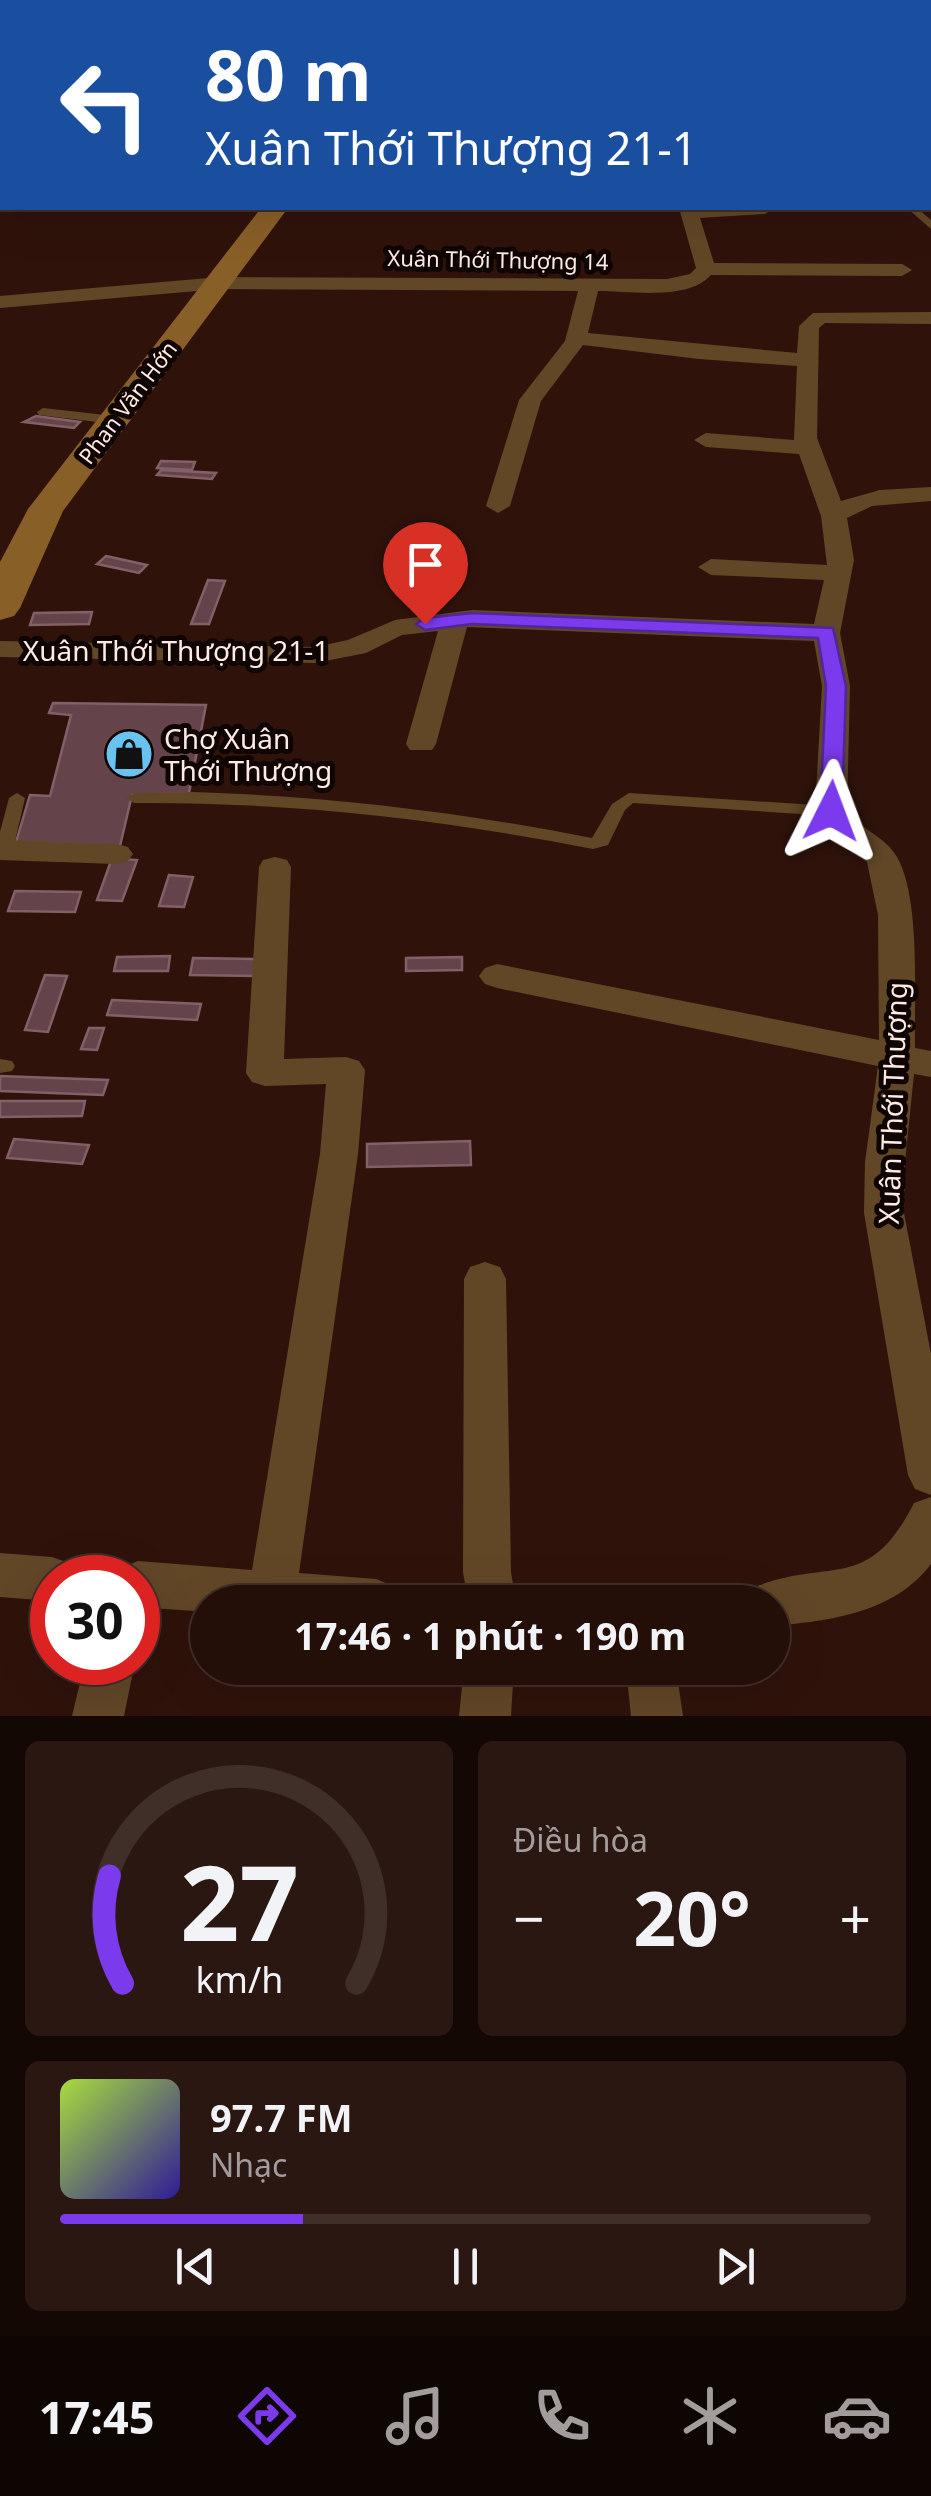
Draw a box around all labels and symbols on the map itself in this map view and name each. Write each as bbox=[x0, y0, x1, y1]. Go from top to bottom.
street label: Xuân Thới Thượng 14 bbox=[387, 242, 609, 276]
street label: Phan Văn Hớn bbox=[71, 334, 183, 470]
pin bbox=[383, 522, 468, 625]
street label: Xuân Thới Thượng 21-1 bbox=[23, 631, 329, 669]
place label: Chợ Xuân Thới Thượng bbox=[164, 719, 332, 789]
shop icon: Chợ Xuân Thới Thượng bbox=[103, 728, 155, 780]
position arrow bbox=[779, 759, 883, 863]
street label: Xuân Thới Thượng bbox=[869, 981, 915, 1225]
speed limit sign: 30 bbox=[30, 1555, 160, 1685]

